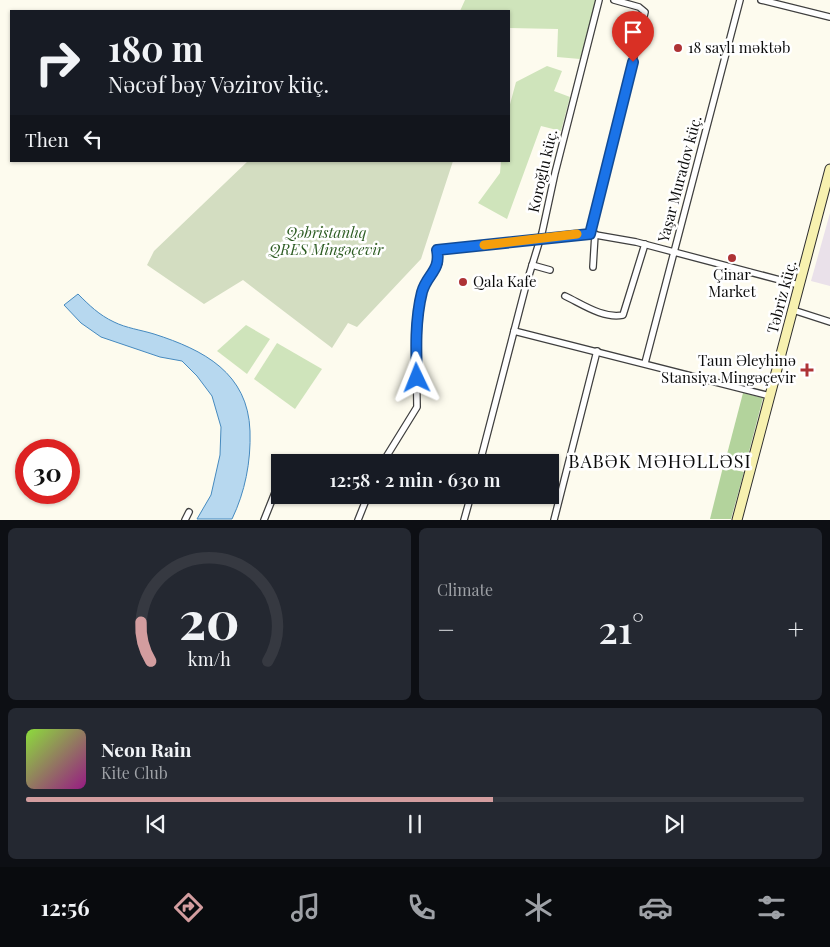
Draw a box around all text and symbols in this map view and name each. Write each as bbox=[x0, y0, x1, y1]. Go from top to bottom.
pin bbox=[612, 11, 654, 62]
icon: arrive bbox=[619, 18, 647, 46]
text: 180 m bbox=[108, 24, 203, 71]
icon: right bbox=[25, 30, 90, 95]
place label: 18 saylı məktəb bbox=[688, 37, 790, 57]
marker: 18 saylı məktəb bbox=[672, 42, 684, 54]
text: Nəcəf bəy Vəzirov küç. bbox=[108, 69, 329, 99]
street label: Yaşar Muradov küç. bbox=[652, 113, 706, 245]
icon: left bbox=[79, 125, 107, 153]
text: Then bbox=[25, 126, 69, 152]
street label: Koroğlu küç. bbox=[523, 127, 561, 214]
park label: Qəbristanlıq QRES Mingəçevir bbox=[268, 222, 384, 259]
marker: Çinar Market bbox=[726, 252, 738, 264]
street label: Təbriz küç. bbox=[762, 258, 800, 335]
place label: Çinar Market bbox=[708, 264, 756, 301]
place label: Qala Kafe bbox=[473, 271, 537, 291]
marker: Qala Kafe bbox=[457, 276, 469, 288]
place label: Taun Əleyhinə Stansiya Mingəçevir bbox=[661, 350, 796, 387]
position arrow bbox=[390, 351, 442, 403]
marker: Taun Əleyhinə Stansiya Mingəçevir bbox=[800, 363, 814, 377]
speed limit sign: 30 bbox=[15, 439, 80, 504]
district label: BABƏK MƏHƏLLƏSI bbox=[568, 449, 752, 473]
text: 12:58 · 2 min · 630 m bbox=[329, 466, 501, 492]
text: Climate bbox=[437, 579, 493, 600]
text: 20 bbox=[179, 584, 240, 653]
text: 21° bbox=[599, 603, 644, 654]
text: − bbox=[437, 610, 455, 647]
text: + bbox=[788, 610, 804, 647]
text: km/h bbox=[188, 647, 231, 670]
text: Neon Rain bbox=[101, 736, 191, 762]
text: Kite Club bbox=[101, 762, 168, 783]
icon: previous bbox=[142, 810, 170, 838]
icon: pause bbox=[401, 810, 429, 838]
icon: next bbox=[660, 810, 688, 838]
icon: directions bbox=[171, 890, 206, 925]
icon: music bbox=[288, 890, 323, 925]
icon: phone bbox=[404, 890, 439, 925]
icon: climate bbox=[521, 890, 556, 925]
icon: car bbox=[638, 890, 673, 925]
icon: filters bbox=[754, 890, 789, 925]
text: 12:56 bbox=[41, 892, 90, 922]

